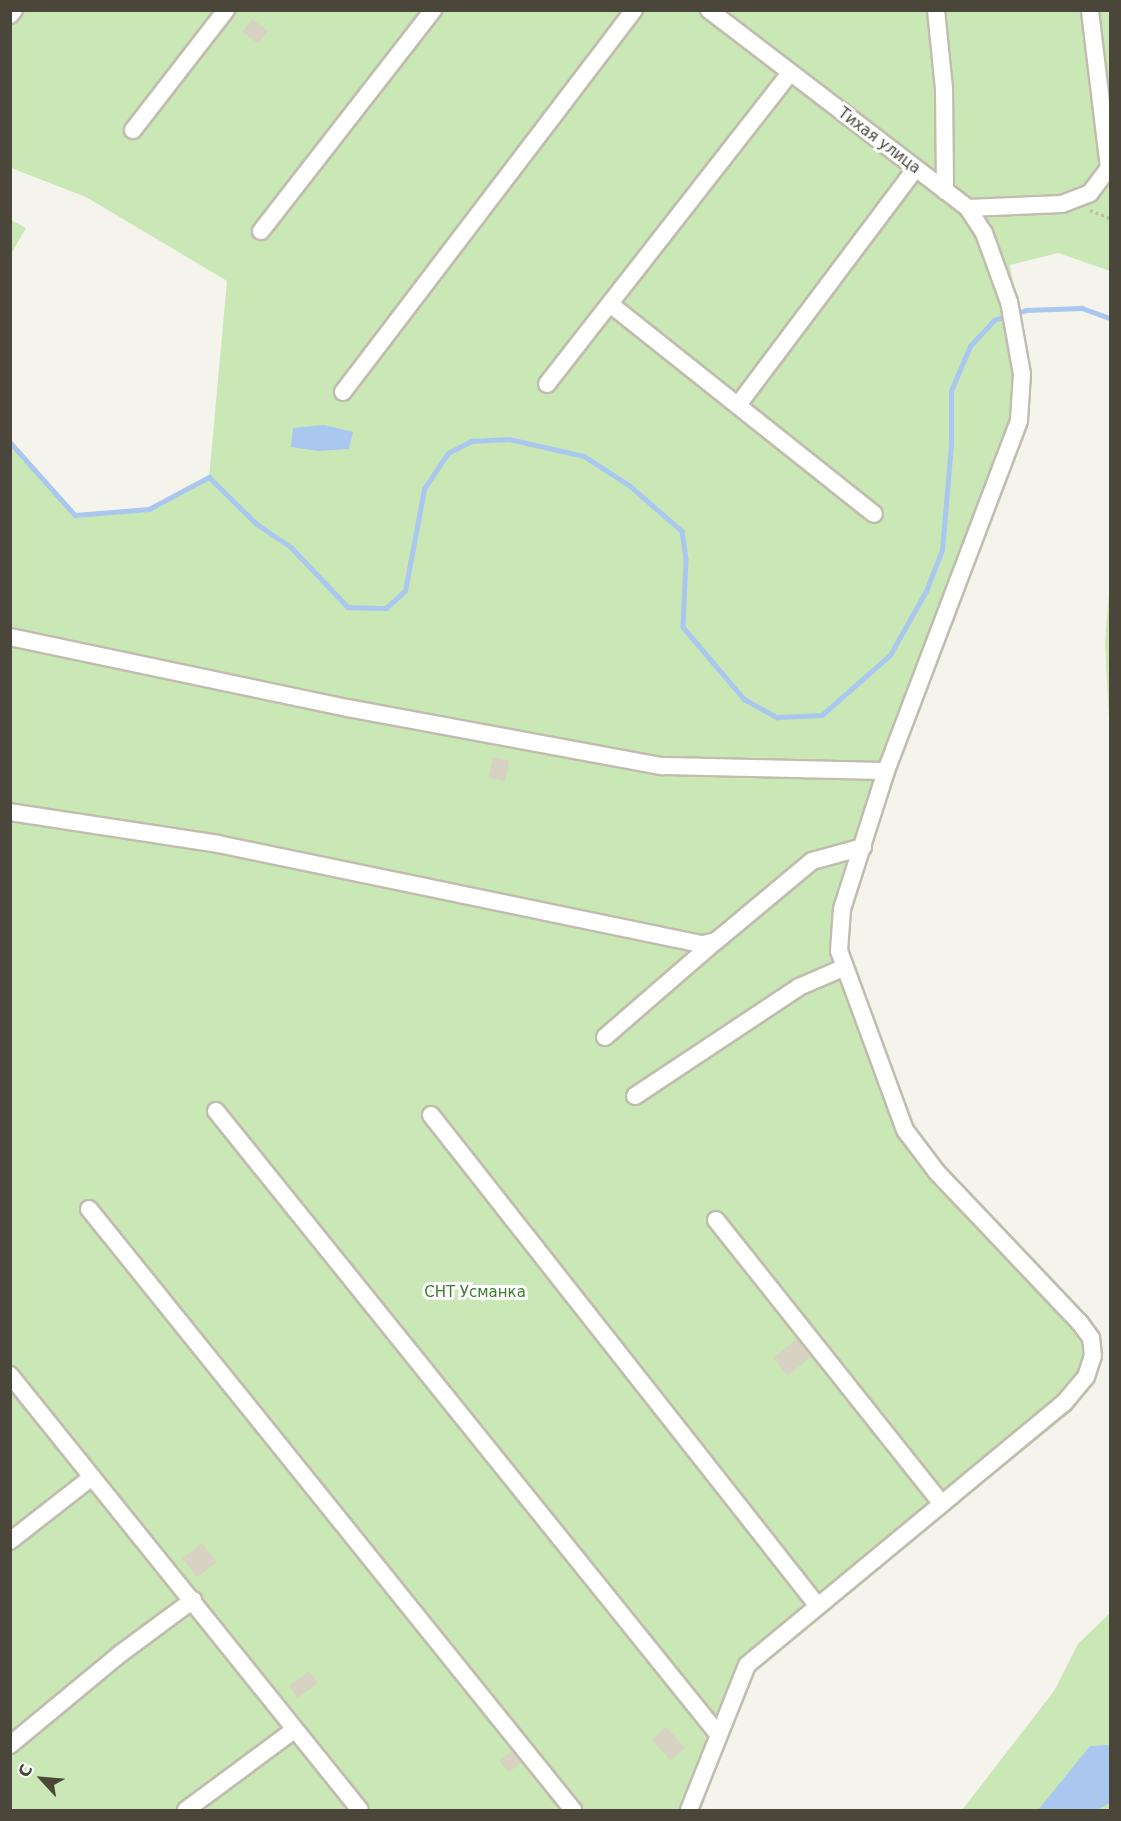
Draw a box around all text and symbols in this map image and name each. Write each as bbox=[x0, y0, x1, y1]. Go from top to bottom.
street label: Тихая улица bbox=[834, 104, 924, 178]
park label: СНТ Усманка bbox=[424, 1284, 526, 1302]
north arrow bbox=[12, 1749, 72, 1809]
text: С bbox=[14, 1761, 36, 1780]

